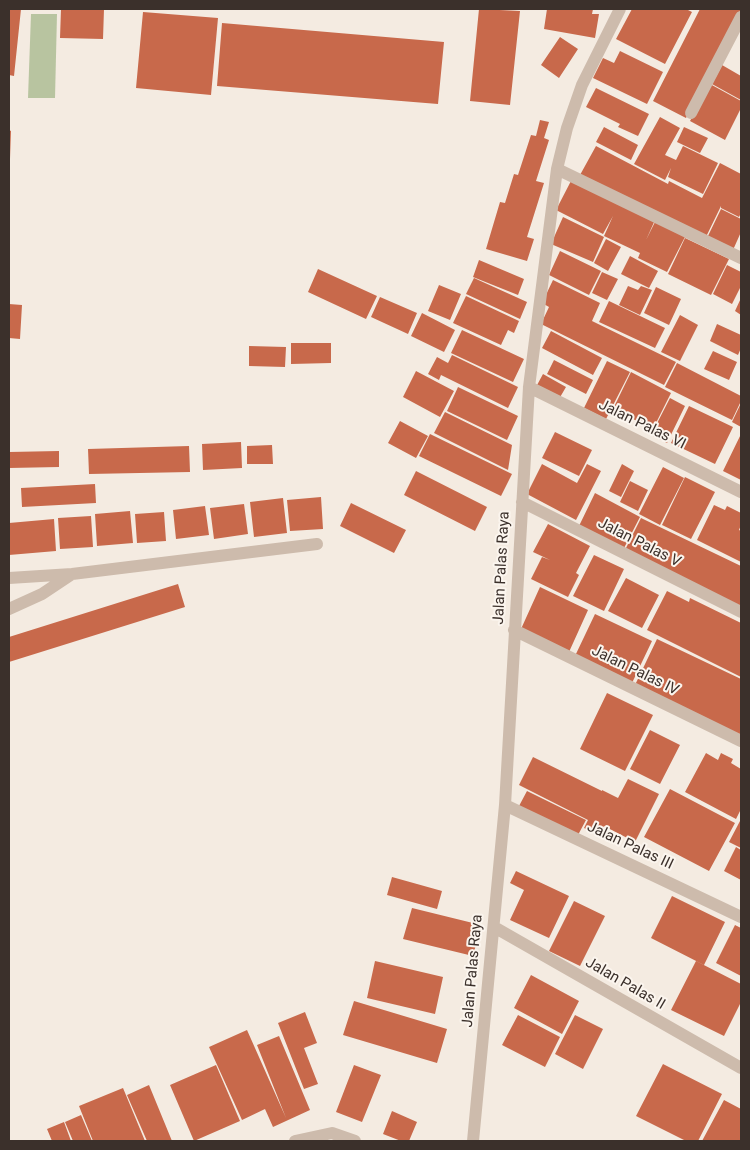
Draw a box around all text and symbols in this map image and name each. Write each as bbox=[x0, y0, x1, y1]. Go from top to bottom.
street label: Jalan Palas VI bbox=[596, 396, 688, 454]
street label: Jalan Palas Raya bbox=[490, 511, 514, 625]
street label: Jalan Palas V bbox=[595, 514, 683, 572]
street label: Jalan Palas IV bbox=[589, 642, 681, 700]
street label: Jalan Palas III bbox=[584, 818, 676, 874]
street label: Jalan Palas Raya bbox=[459, 914, 487, 1028]
street label: Jalan Palas II bbox=[582, 954, 668, 1014]

